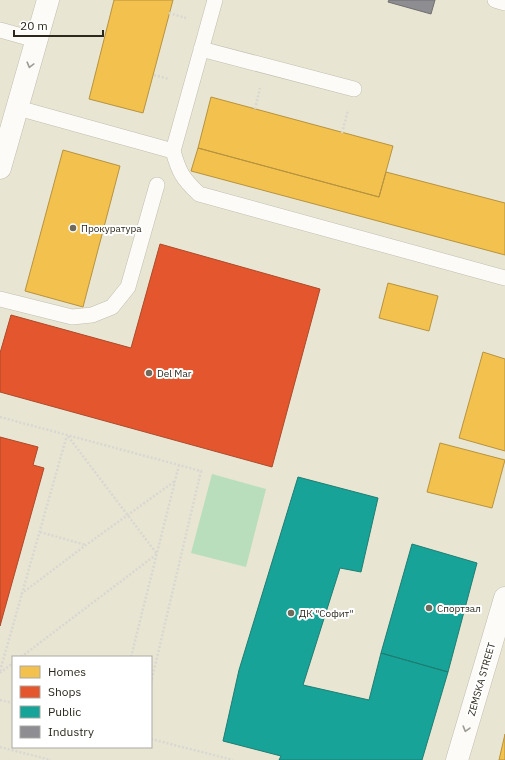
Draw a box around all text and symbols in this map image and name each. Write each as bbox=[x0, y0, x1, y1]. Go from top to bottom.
scale bar bbox=[14, 12, 103, 38]
text: 20 m bbox=[20, 18, 48, 33]
one-way arrow bbox=[26, 61, 35, 68]
place label: Прокуратура bbox=[81, 222, 142, 235]
marker: Прокуратура bbox=[68, 223, 78, 233]
place label: Del Mar bbox=[157, 367, 192, 380]
marker: Del Mar bbox=[144, 368, 154, 378]
place label: Спортзал bbox=[437, 602, 481, 615]
marker: Спортзал bbox=[424, 603, 434, 613]
place label: ДК "Софит" bbox=[299, 607, 354, 620]
marker: ДК "Софит" bbox=[286, 608, 296, 618]
street label: ZEMSKA STREET bbox=[465, 641, 498, 717]
legend bbox=[12, 656, 152, 748]
text: Homes bbox=[48, 664, 86, 679]
text: Shops bbox=[48, 684, 81, 699]
text: Public bbox=[48, 704, 81, 719]
text: Industry bbox=[48, 724, 94, 739]
one-way arrow bbox=[462, 726, 471, 733]

